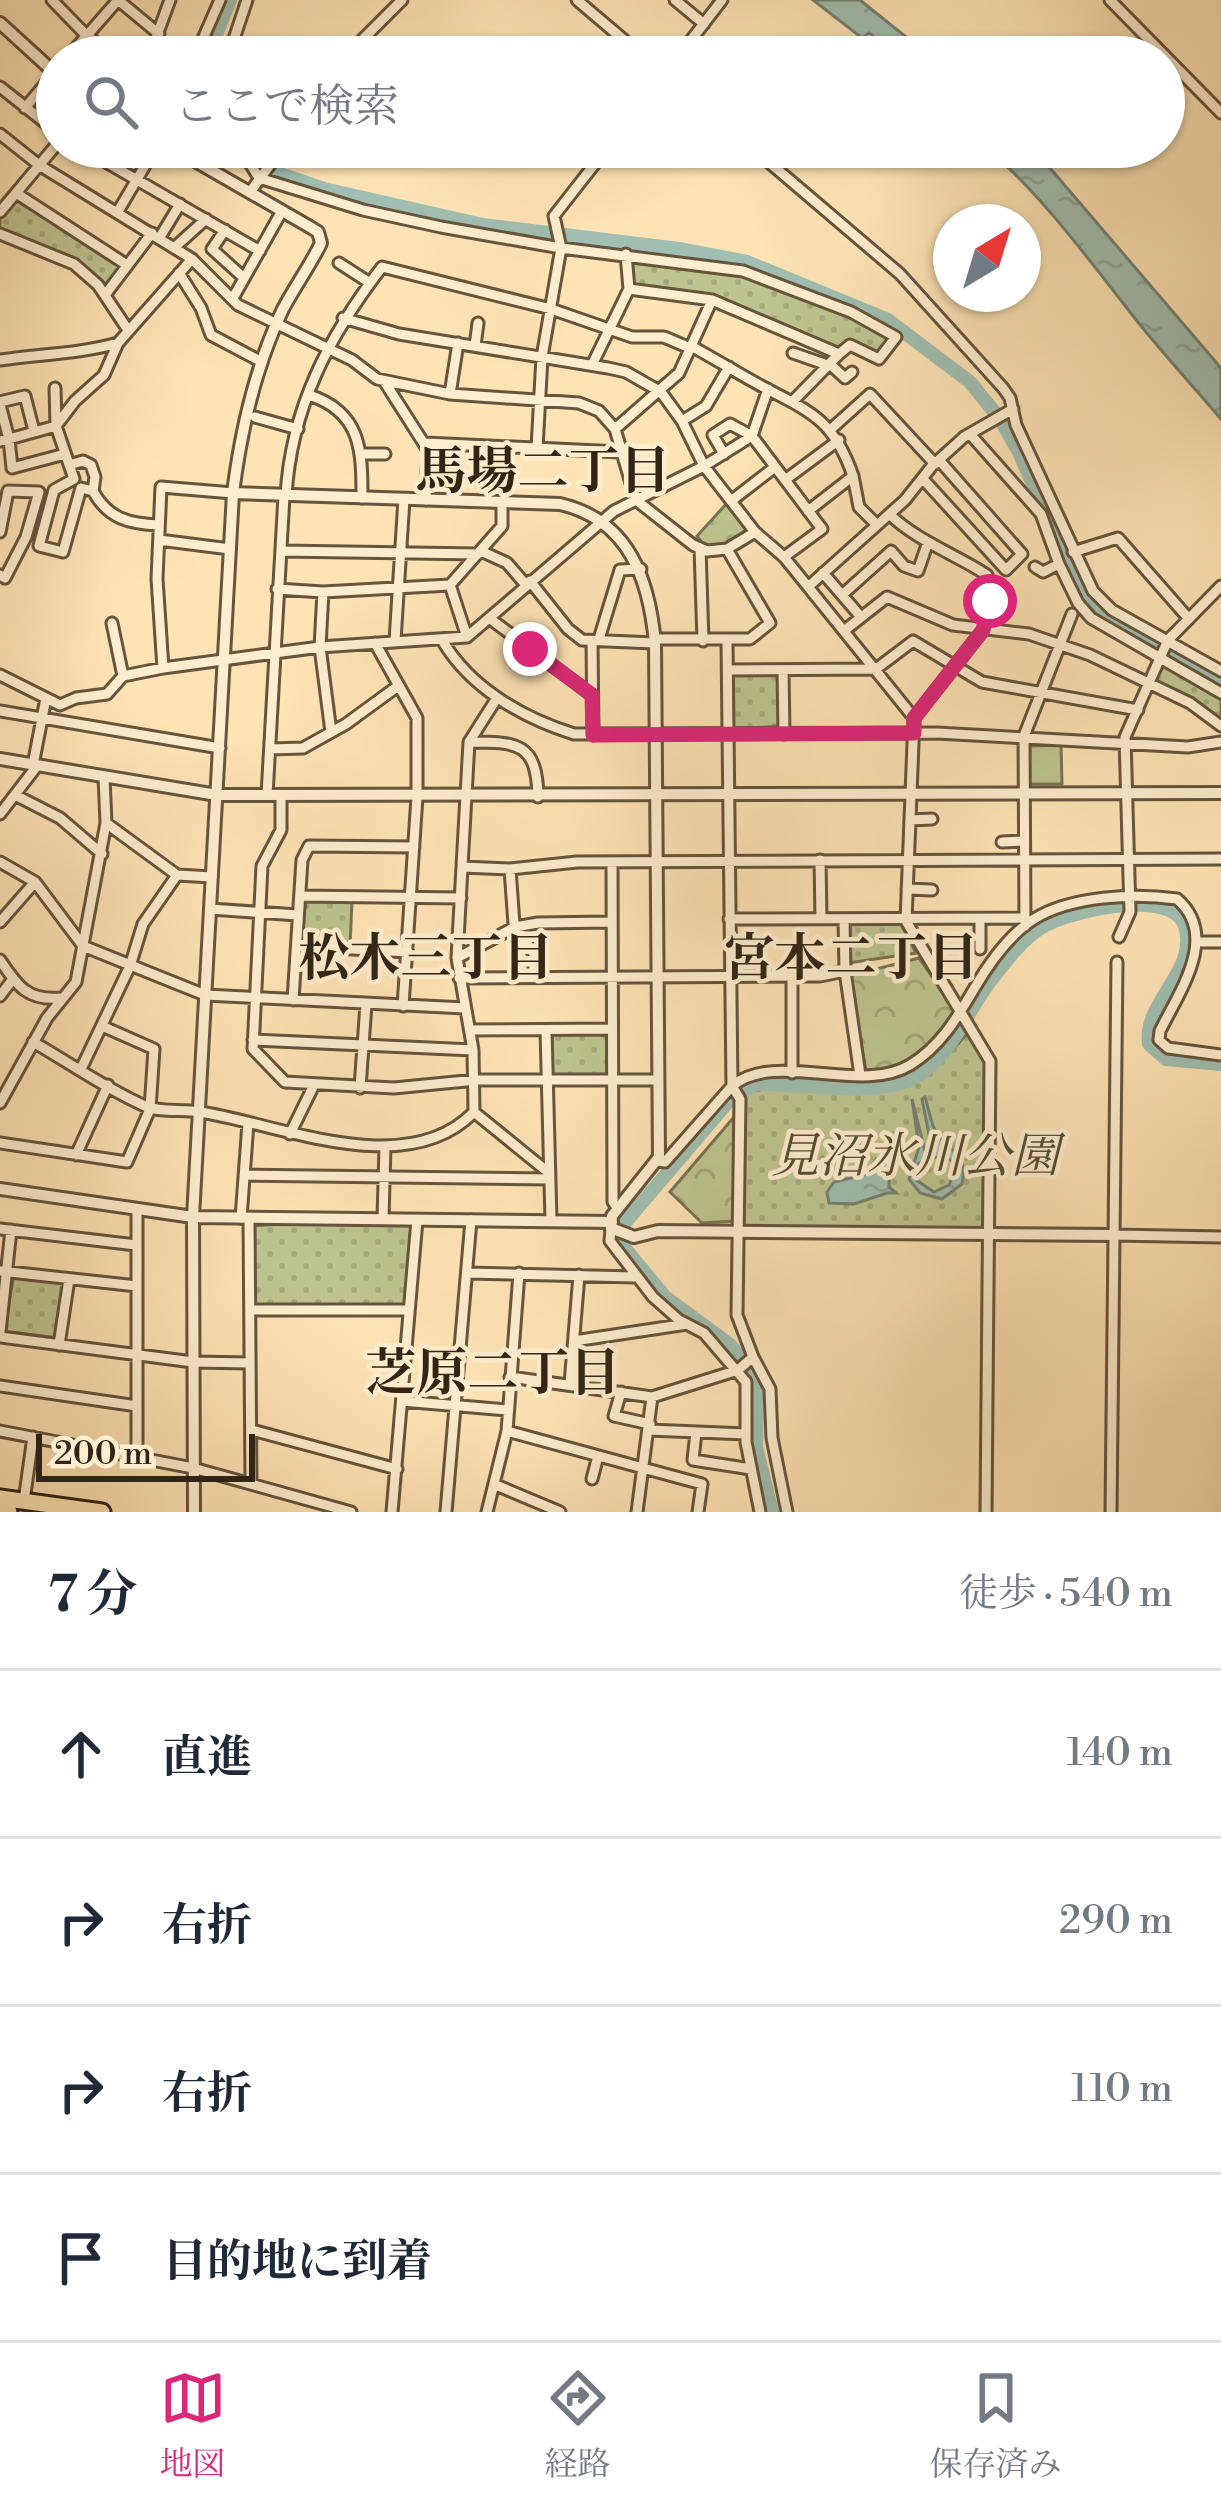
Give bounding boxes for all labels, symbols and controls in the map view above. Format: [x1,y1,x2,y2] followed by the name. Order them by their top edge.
[36,36,1185,168] search box
[78,69,144,135] icon: search
[174,79,399,136] text: ここで検索
[933,204,1041,312] north arrow
[415,441,671,505] district label: 馬場二丁目
[963,574,1017,628] route start
[503,622,557,676] route end
[298,928,554,992] district label: 松木三丁目
[723,928,979,992] district label: 宮本二丁目
[771,1128,1066,1188] park label: 見沼氷川公園
[365,1343,621,1407] district label: 芝原二丁目
[36,1428,255,1481] scale bar
[54,1434,152,1475] text: 200 m
[48,1564,137,1628] text: 7 分
[959,1570,1173,1619] text: 徒歩 · 540 m
[48,1721,114,1787] icon: ahead
[1066,1729,1173,1778] text: 140 m
[162,1730,252,1787] text: 直進
[48,1889,114,1955] icon: right
[1059,1897,1173,1946] text: 290 m
[162,1898,252,1955] text: 右折
[48,2057,114,2123] icon: right
[1071,2065,1173,2114] text: 110 m
[162,2066,252,2123] text: 右折
[48,2225,114,2291] icon: arrive
[162,2234,432,2291] text: 目的地に到着
[160,2365,226,2486] tab: 地図
[545,2365,611,2486] tab: 経路
[930,2365,1062,2486] tab: 保存済み

